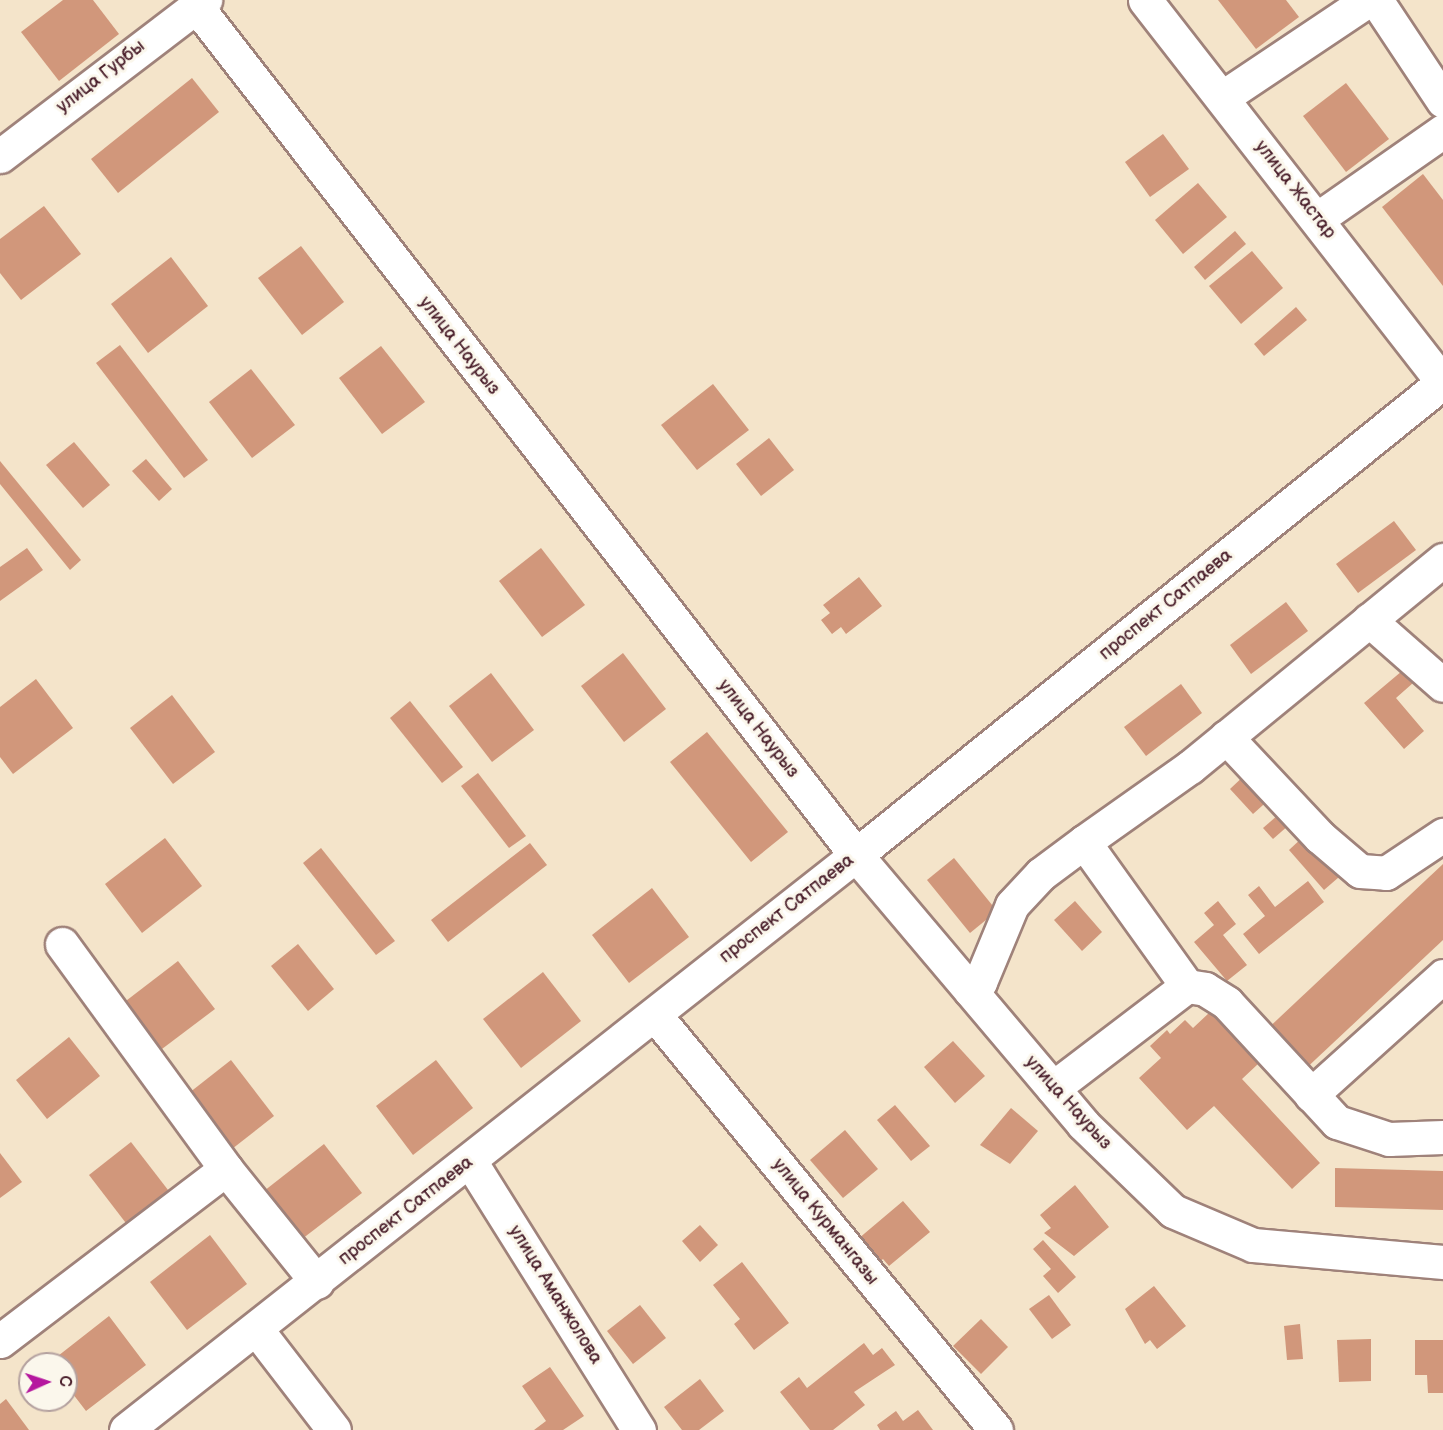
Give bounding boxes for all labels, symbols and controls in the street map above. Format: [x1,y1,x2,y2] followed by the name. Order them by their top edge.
[53,36,149,118] street label: улица Гурбы
[1250,137,1340,243] street label: улица Жастар
[414,293,504,399] street label: улица Наурыз
[1095,545,1237,665] street label: проспект Сатпаева
[713,676,803,782] street label: улица Наурыз
[716,850,858,968] street label: проспект Сатпаева
[1020,1052,1116,1154] street label: улица Наурыз
[335,1152,477,1270] street label: проспект Сатпаева
[767,1154,883,1290] street label: улица Курмангазы
[504,1222,606,1368] street label: улица Аманжолова
[18,1352,78,1412] north arrow
[55,1375,74,1387] text: С

